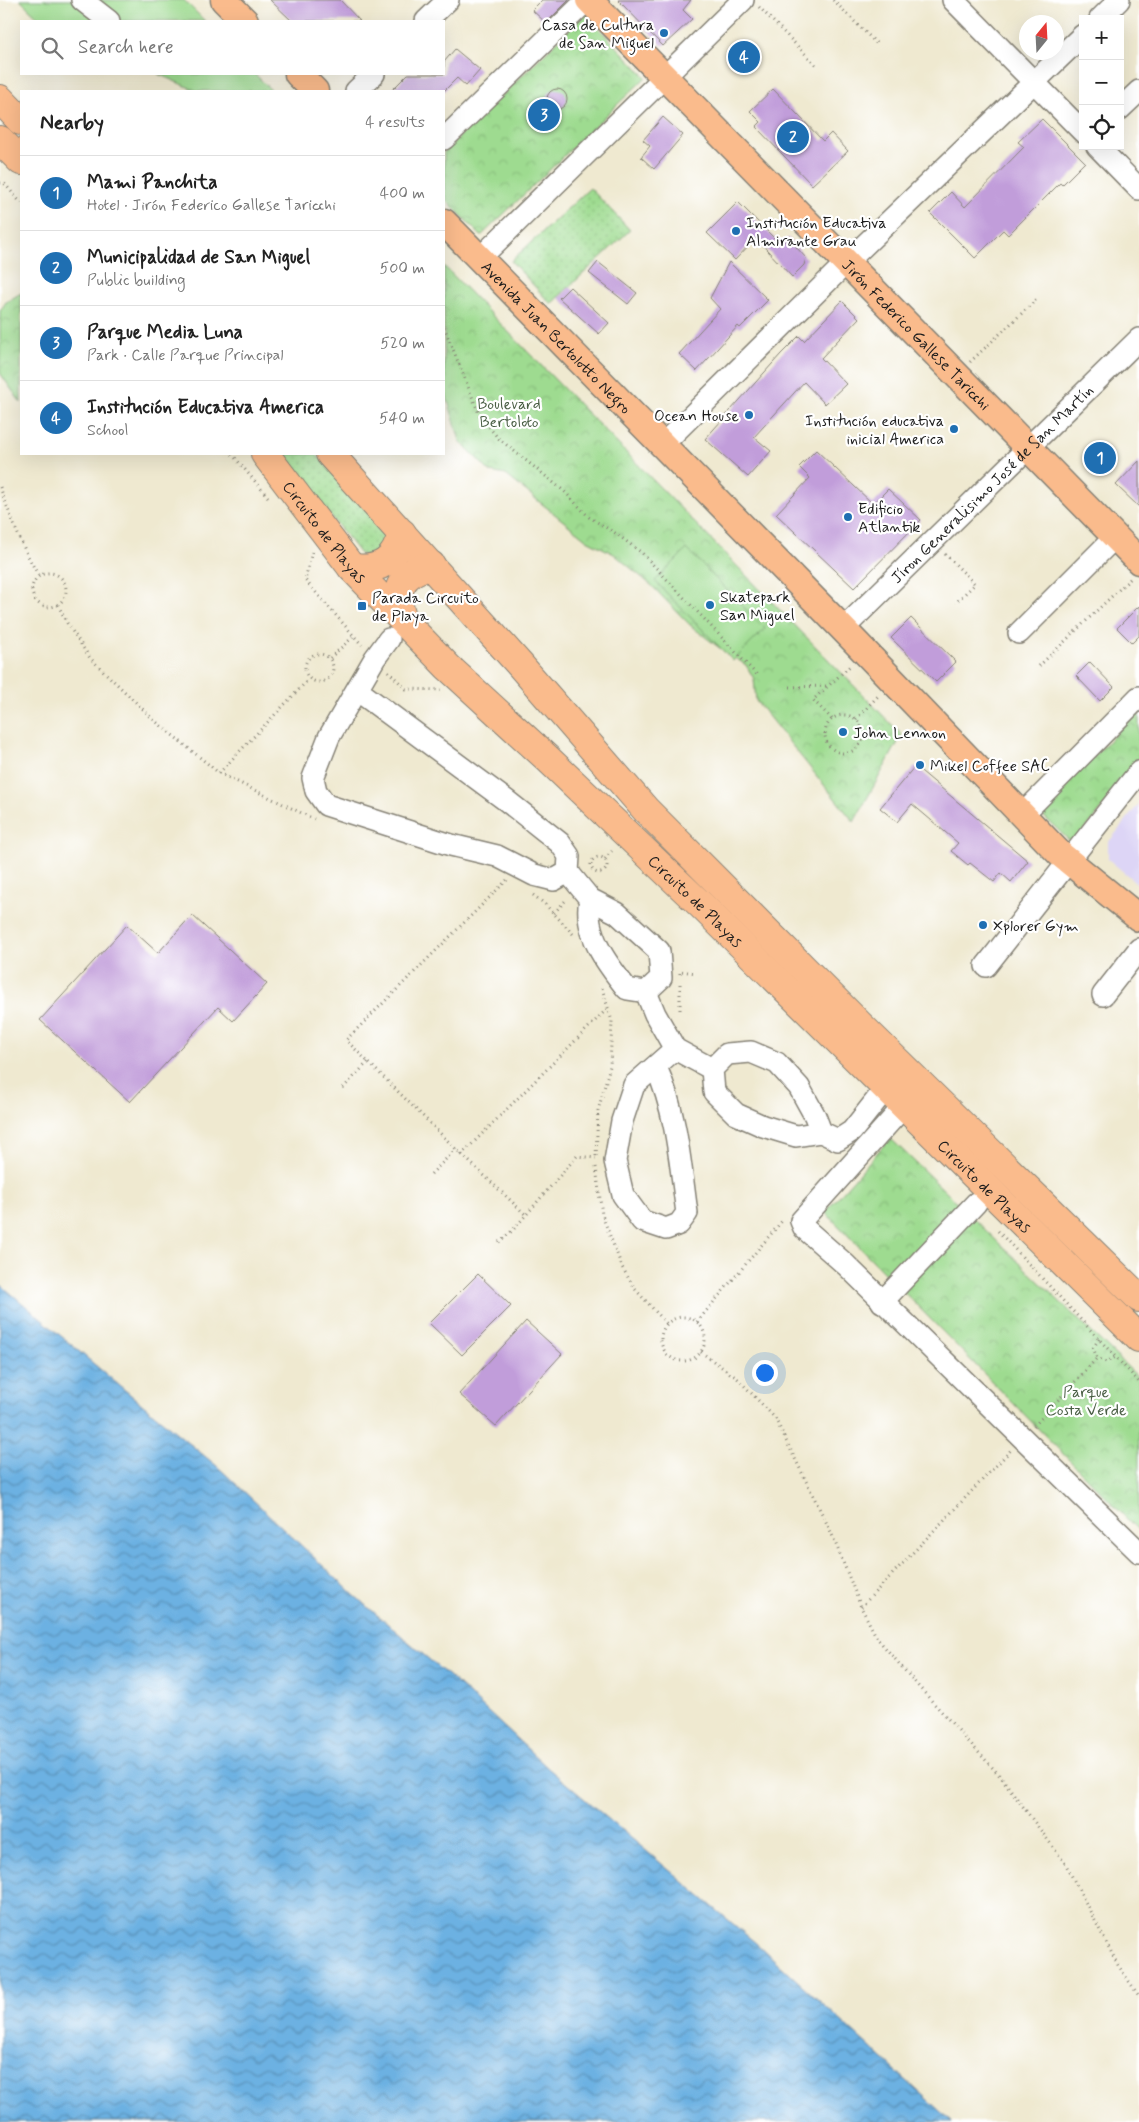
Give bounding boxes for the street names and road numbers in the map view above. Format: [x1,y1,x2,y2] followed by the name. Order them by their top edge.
[837,255,995,416] street label: Jirón Federico Gallese Taricchi
[476,257,635,419] street label: Avenida Juan Bertolotto Negro
[887,380,1099,589] street label: Jíron Generalisimo José de San Martín
[277,477,370,588] street label: Circuito de Playas
[643,851,747,953] street label: Circuito de Playas
[932,1136,1035,1238] street label: Circuito de Playas

